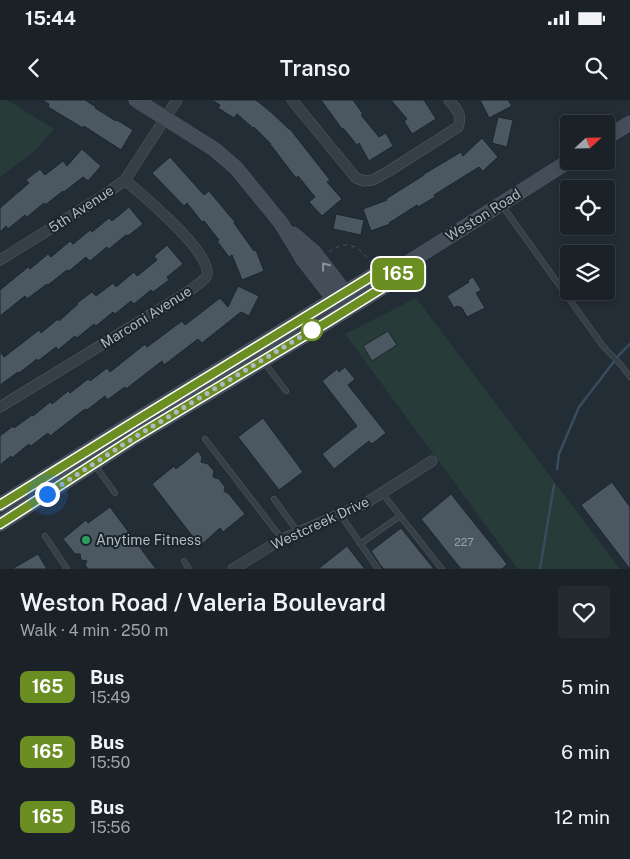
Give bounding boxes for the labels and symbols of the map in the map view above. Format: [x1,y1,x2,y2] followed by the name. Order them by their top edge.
[560,115,615,170] north arrow
[46,182,116,236] street label: 5th Avenue
[443,186,523,244] street label: Weston Road
[369,258,427,290] line badge: 165
[322,262,331,272] one-way arrow
[98,283,194,351] street label: Marconi Avenue
[301,319,323,341] unlabelled marker
[35,482,60,507] your location
[268,493,372,553] street label: Westcreek Drive
[96,532,201,548] place label: Anytime Fitness
[80,534,92,546] marker: Anytime Fitness
[454,536,474,548] house number: 227

